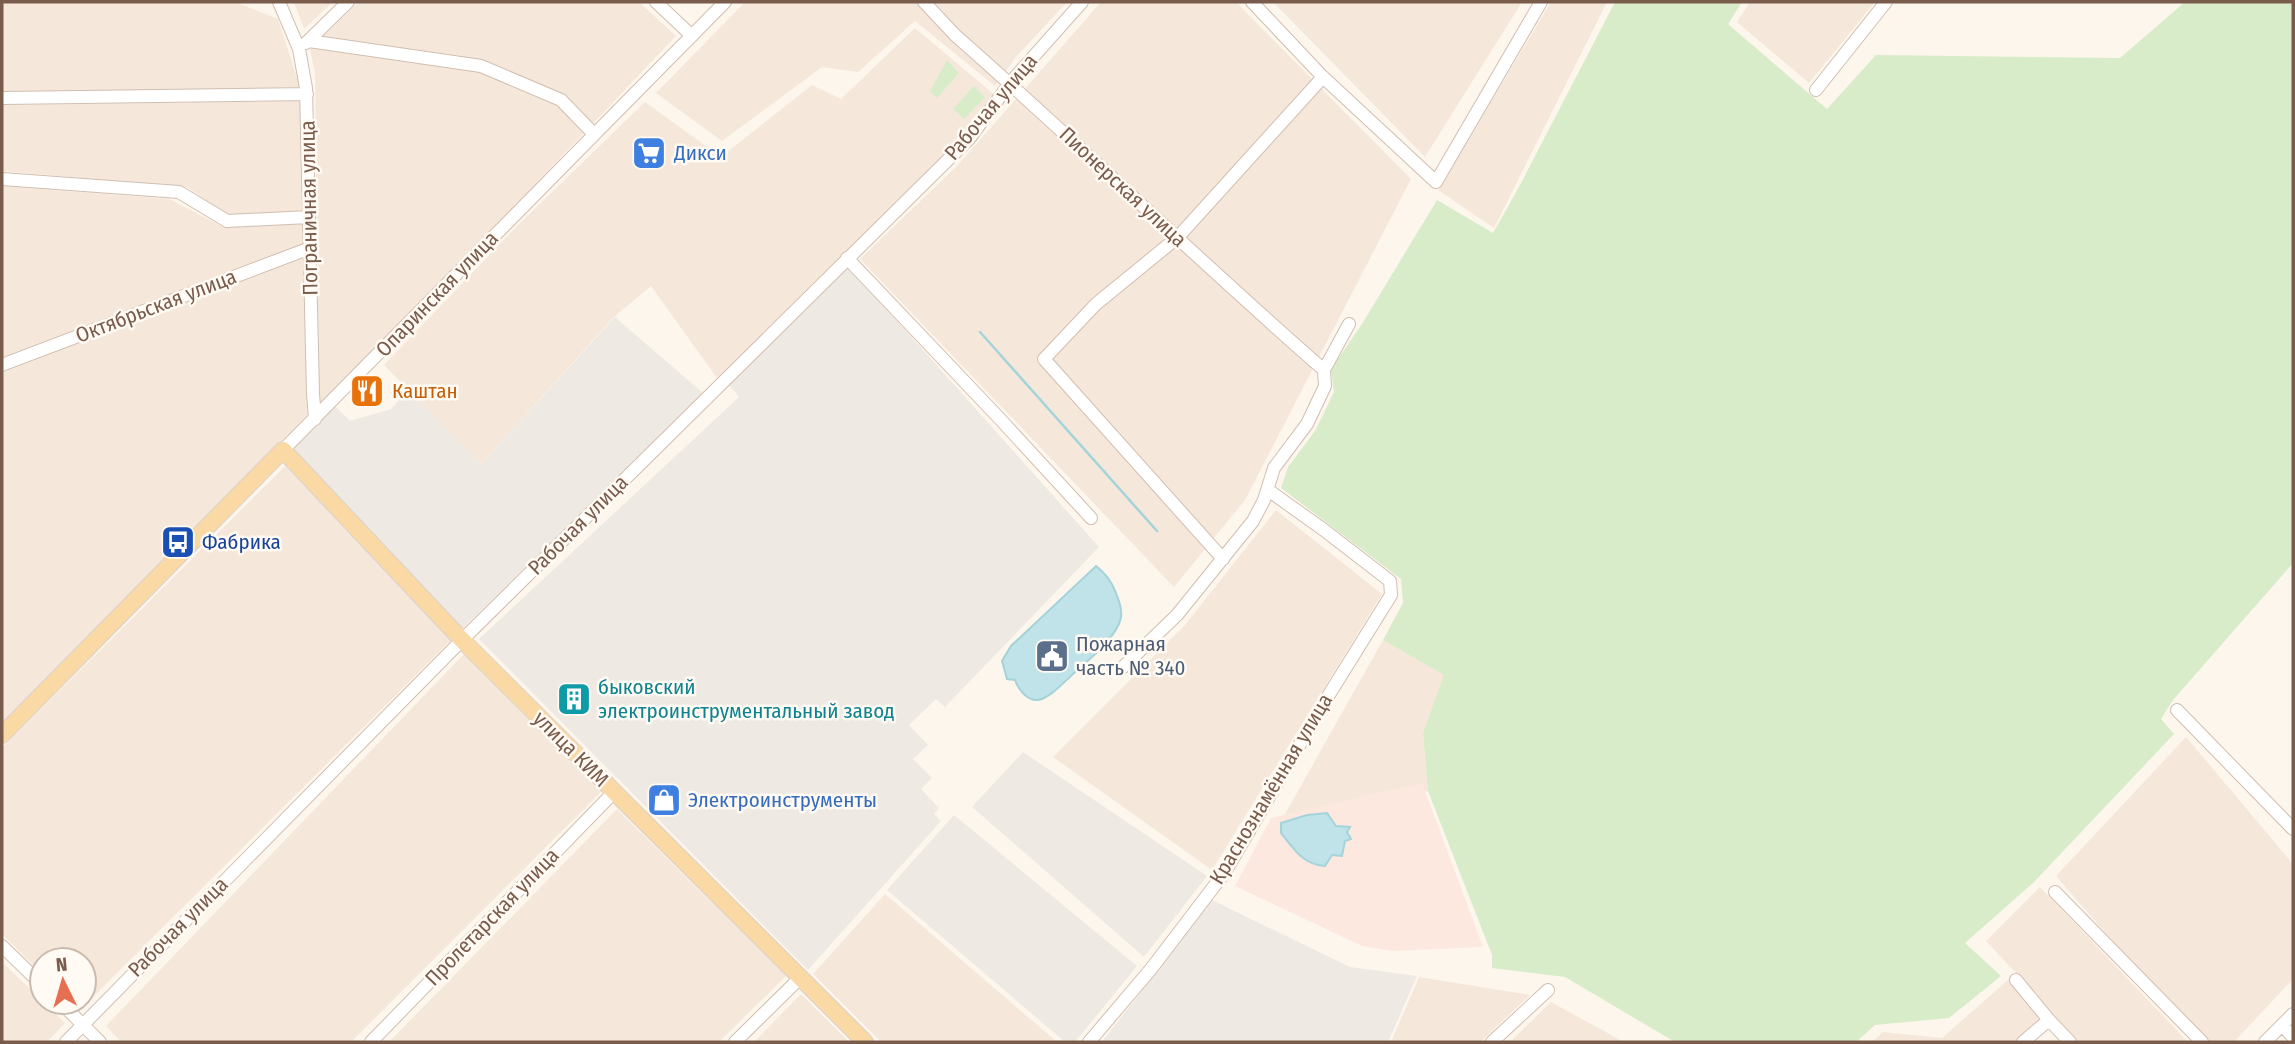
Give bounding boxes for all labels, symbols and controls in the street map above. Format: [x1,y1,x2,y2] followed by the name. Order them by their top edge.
[939,49,1043,165] street label: Рабочая улица
[294,120,324,296] street label: Пограничная улица
[1054,121,1192,253] street label: Пионерская улица
[630,134,668,172] supermarket icon: Дикси
[673,140,727,166] place label: Дикси
[370,226,504,362] street label: Опаринская улица
[72,263,240,349] street label: Октябрьская улица
[348,372,386,410] restaurant icon: Каштан
[392,378,458,404] place label: Каштан
[523,470,633,580] street label: Рабочая улица
[159,523,197,561] bus stop icon: Фабрика
[202,529,281,555] place label: Фабрика
[1076,631,1185,681] place label: Пожарная часть № 340
[1033,637,1071,675] public building icon: Пожарная часть № 340
[598,674,895,724] place label: быковский электроинструментальный завод
[555,680,593,718] building icon: быковский электроинструментальный завод
[1204,689,1338,889] street label: Краснознамённая улица
[528,706,614,792] street label: улица КИМ
[645,781,683,819] shop icon: Электроинструменты
[688,787,877,813] place label: Электроинструменты
[420,843,564,991] street label: Пролетарская улица
[123,872,233,982] street label: Рабочая улица
[28,946,98,1016] north arrow
[55,953,68,977] text: N

